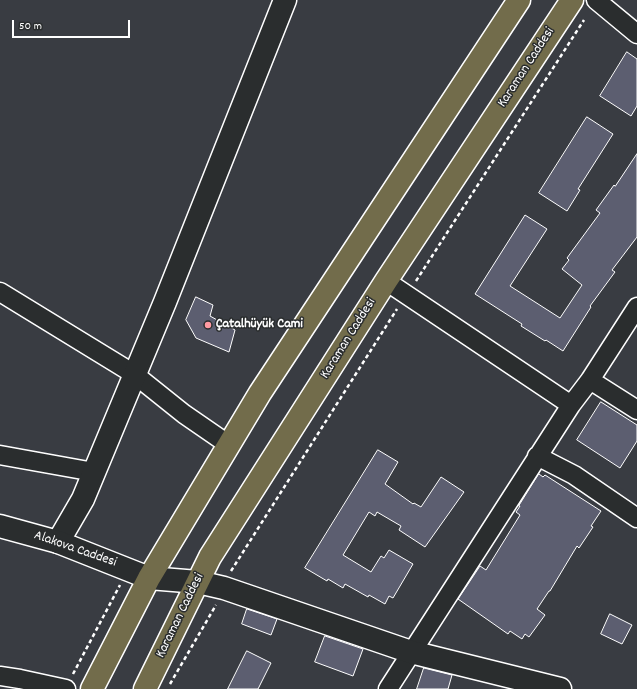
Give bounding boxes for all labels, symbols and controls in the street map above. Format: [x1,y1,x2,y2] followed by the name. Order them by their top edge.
[14,12,132,38] scale bar
[19,18,42,35] text: 50 m
[495,25,559,111] street label: Karaman Caddesi
[318,296,380,382] street label: Karaman Caddesi
[216,317,303,333] place label: Çatalhüyük Cami
[203,320,213,330] marker: Çatalhüyük Cami
[31,528,119,572] street label: Alakova Caddesi
[153,571,209,661] street label: Karaman Caddesi

